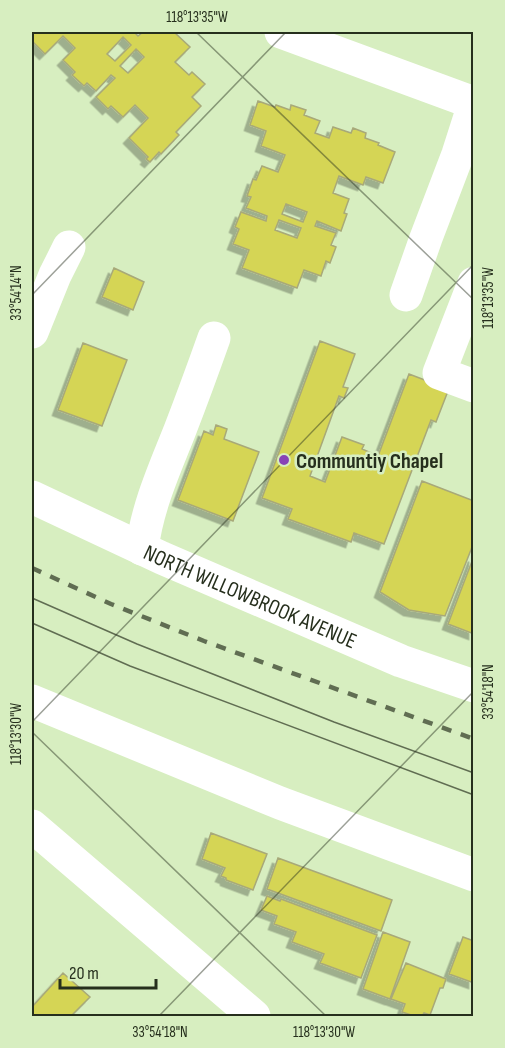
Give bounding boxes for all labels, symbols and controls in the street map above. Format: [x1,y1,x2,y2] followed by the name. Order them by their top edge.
[166,8,228,27] text: 118°13'35"W
[7,265,26,321] text: 33°54'14"N
[479,267,498,329] text: 118°13'35"W
[296,448,443,475] place label: Communtiy Chapel
[277,453,291,467] marker: Communtiy Chapel
[139,539,361,655] street label: NORTH WILLOWBROOK AVENUE
[479,664,498,720] text: 33°54'18"N
[7,703,26,765] text: 118°13'30"W
[60,952,156,990] scale bar
[69,963,99,984] text: 20 m
[132,1023,188,1042] text: 33°54'18"N
[293,1023,355,1042] text: 118°13'30"W

